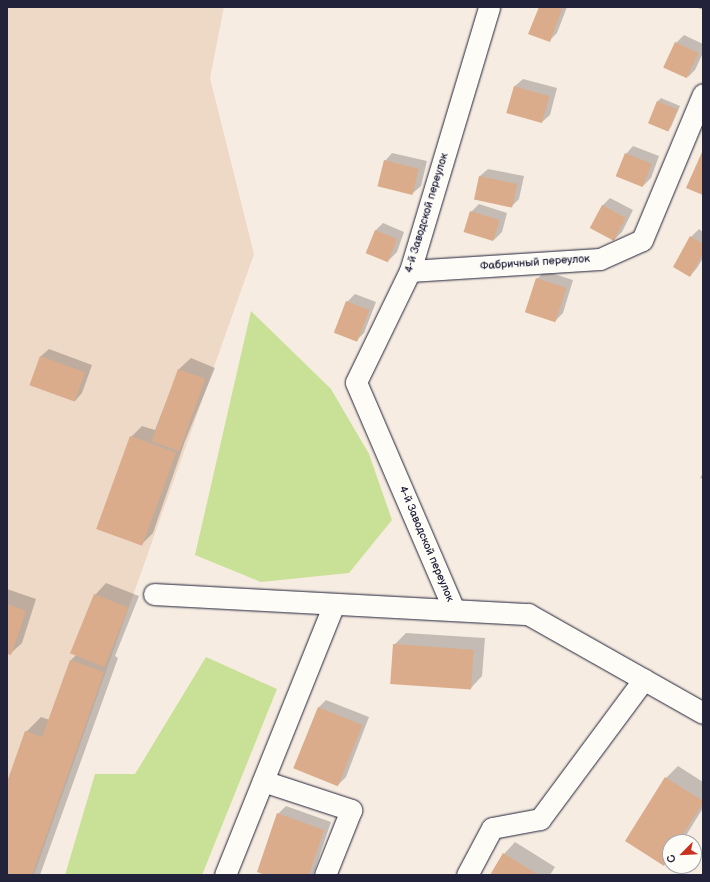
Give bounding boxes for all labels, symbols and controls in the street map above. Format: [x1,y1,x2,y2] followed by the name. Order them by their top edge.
[402,151,452,275] street label: 4-й Заводской переулок
[480,253,590,273] street label: Фабричный переулок
[396,484,456,604] street label: 4-й Заводской переулок
[662,834,702,874] north arrow
[664,853,679,865] text: С

